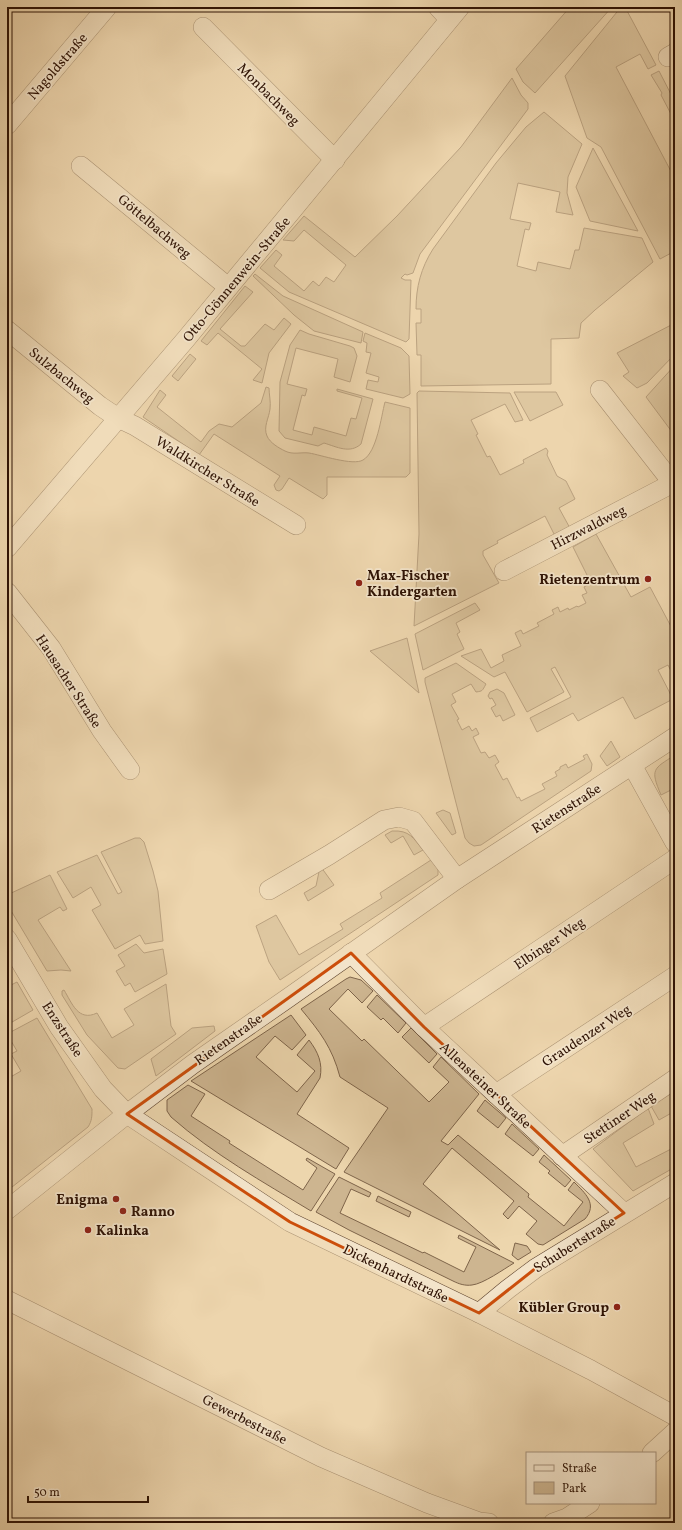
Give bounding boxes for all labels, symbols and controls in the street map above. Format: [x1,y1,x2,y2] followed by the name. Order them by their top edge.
[24,29,93,104] street label: Nagoldstraße
[232,60,303,131] street label: Monbachweg
[113,191,195,264] street label: Göttelbachweg
[179,213,296,347] street label: Otto-Gönnenwein-Straße
[24,344,98,409] street label: Sulzbachweg
[151,432,263,512] street label: Waldkircher Straße
[548,501,630,555] street label: Hirzwaldweg
[367,567,457,602] place label: Max-Fischer Kindergarten
[539,571,640,590] place label: Rietenzentrum
[643,574,653,584] marker: Rietenzentrum
[354,578,364,588] marker: Max-Fischer Kindergarten
[30,631,105,733] street label: Hausacher Straße
[529,780,605,839] street label: Rietenstraße
[511,914,589,975] street label: Elbinger Weg
[37,998,87,1062] street label: Enzstraße
[539,1000,635,1072] street label: Graudenzer Weg
[191,1010,267,1071] street label: Rietenstraße
[435,1039,535,1134] street label: Allensteiner Straße
[580,1087,660,1149] street label: Stettiner Weg
[56,1191,108,1210] place label: Enigma
[111,1194,121,1204] marker: Enigma
[131,1203,175,1222] place label: Ranno
[118,1206,128,1216] marker: Ranno
[530,1212,620,1278] street label: Schubertstraße
[96,1222,149,1241] place label: Kalinka
[83,1225,93,1235] marker: Kalinka
[339,1240,452,1308] street label: Dickenhardtstraße
[519,1299,609,1318] place label: Kübler Group
[612,1302,622,1312] marker: Kübler Group
[199,1391,290,1450] street label: Gewerbestraße
[526,1452,656,1504] legend
[562,1461,597,1477] text: Straße
[28,1478,148,1504] scale bar
[562,1481,587,1497] text: Park
[34,1485,60,1501] text: 50 m

